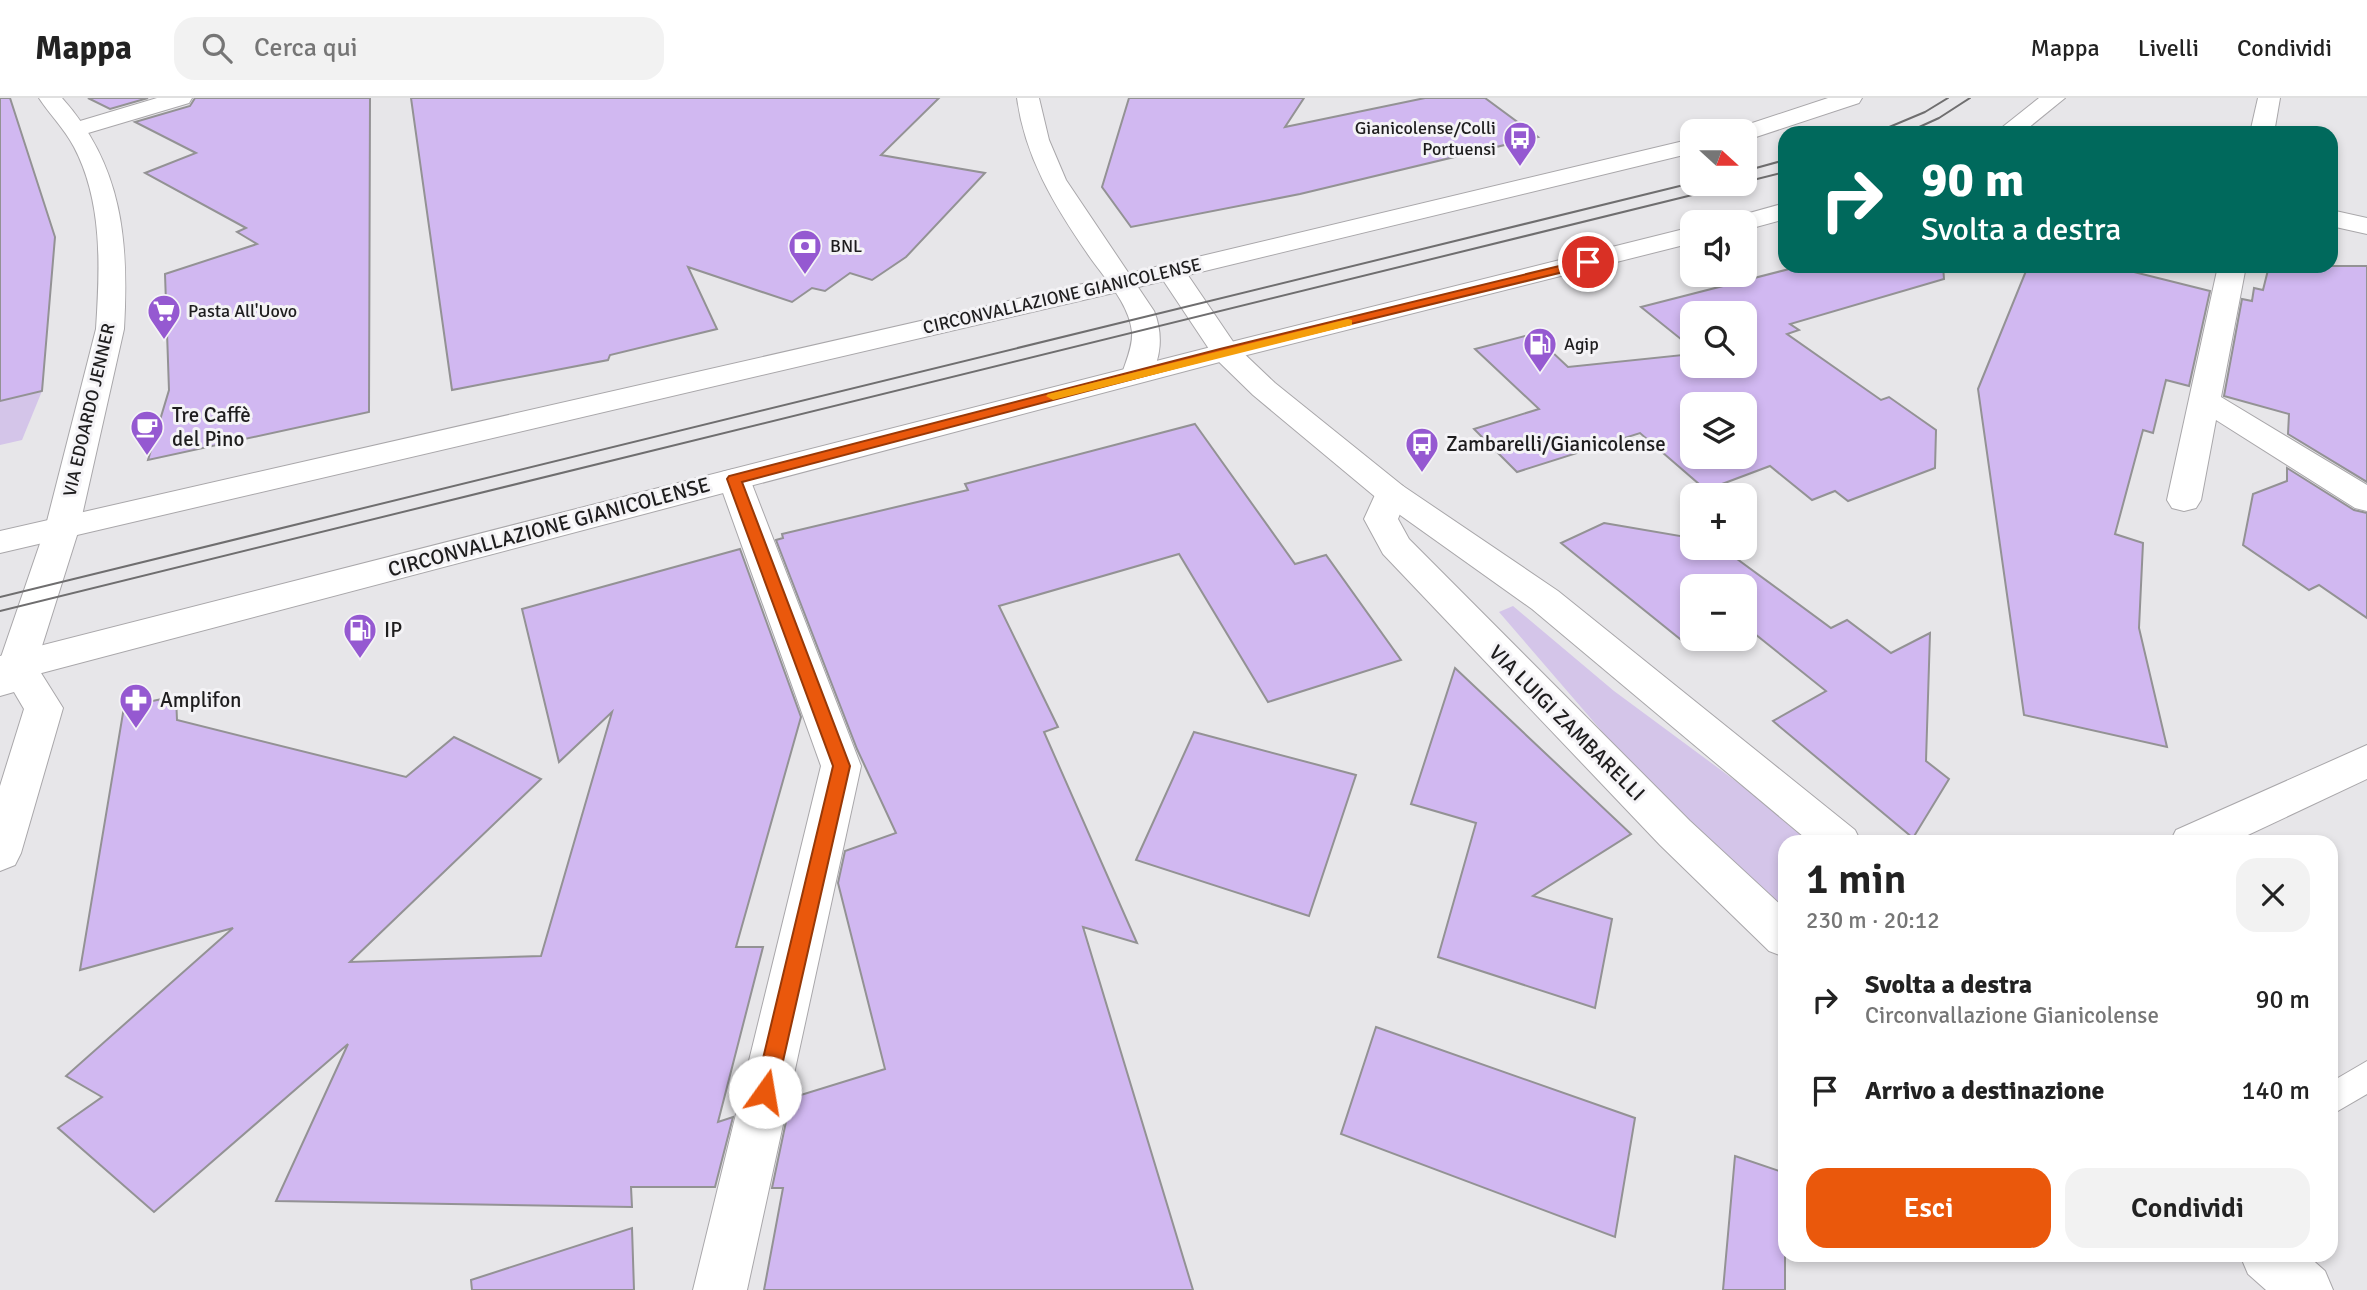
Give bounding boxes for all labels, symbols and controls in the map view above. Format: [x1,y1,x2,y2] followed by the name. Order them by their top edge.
[174,17,664,80] search box
[35,28,132,69] text: Mappa
[198,29,236,67] icon: search
[254,32,358,64] text: Cerca qui
[2031,33,2100,63] text: Mappa
[2138,33,2199,63] text: Livelli
[2237,33,2332,63] text: Condividi
[1355,117,1496,160] place label: Gianicolense/Colli Portuensi
[1501,119,1539,168] bus stop icon: Gianicolense/Colli Portuensi
[1680,119,1757,196] north arrow
[1680,119,1757,651] map controls
[1921,150,2024,210] text: 90 m
[1806,154,1897,245] icon: right
[1680,210,1757,287] button: sound
[1921,210,2121,249] text: Svolta a destra
[786,227,824,276] bank icon: BNL
[1558,232,1618,292] pin
[830,235,862,257] place label: BNL
[1569,243,1607,281] icon: arrive
[921,253,1203,339] street label: CIRCONVALLAZIONE GIANICOLENSE
[145,292,183,341] supermarket icon: Pasta All'Uovo
[188,300,297,322] place label: Pasta All'Uovo
[1680,301,1757,378] button: search
[58,321,120,499] street label: VIA EDOARDO JENNER
[1521,325,1559,374] fuel station icon: Agip
[1564,333,1599,355] place label: Agip
[1680,392,1757,469] button: layers
[172,402,251,452] place label: Tre Caffè del Pino
[128,408,166,457] cafe icon: Tre Caffè del Pino
[1403,425,1441,474] bus stop icon: Zambarelli/Gianicolense
[1446,431,1666,457] place label: Zambarelli/Gianicolense
[385,471,713,583] street label: CIRCONVALLAZIONE GIANICOLENSE
[1680,483,1757,560] button: +
[1680,574,1757,651] button: −
[341,611,379,660] fuel station icon: IP
[384,617,402,643] place label: IP
[1484,640,1650,806] street label: VIA LUIGI ZAMBARELLI
[117,681,155,730] pharmacy icon: Amplifon
[160,687,242,713] place label: Amplifon
[1806,854,1907,905] text: 1 min
[2236,858,2310,932] button: close
[1806,906,1940,935] text: 230 m · 20:12
[1865,969,2032,1001] text: Svolta a destra
[1806,981,1844,1019] icon: right
[2255,984,2310,1016] text: 90 m
[1865,1001,2159,1030] text: Circonvallazione Gianicolense
[728,1055,802,1129] position arrow
[1806,1072,1844,1110] icon: arrive
[1865,1075,2105,1107] text: Arrivo a destinazione
[2241,1075,2310,1107] text: 140 m
[1806,1168,2051,1248] button: Esci
[2065,1168,2310,1248] button: Condividi

